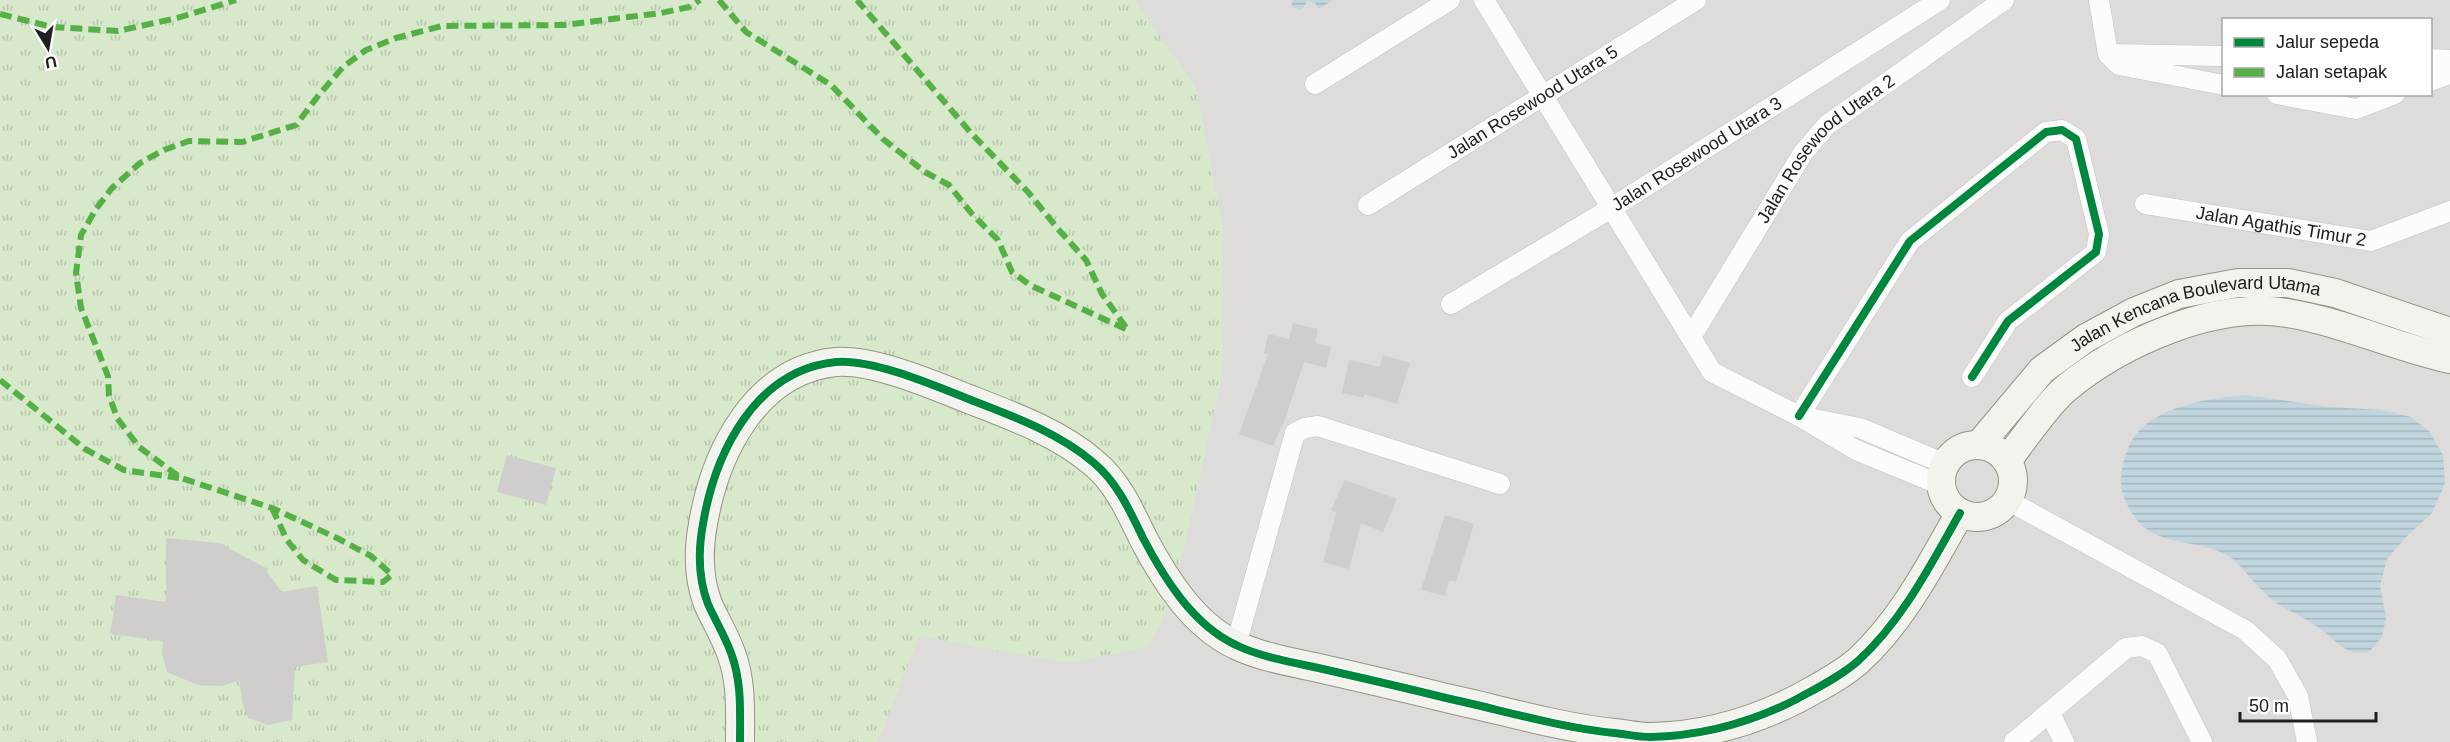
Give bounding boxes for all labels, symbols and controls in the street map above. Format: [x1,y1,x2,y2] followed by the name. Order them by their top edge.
[18,18,78,78] north arrow
[2222,18,2432,96] legend
[2276,32,2380,52] text: Jalur sepeda
[1444,41,1621,163] street label: Jalan Rosewood Utara 5
[43,53,58,72] text: U
[2276,62,2388,82] text: Jalan setapak
[1753,70,1898,227] street label: Jalan Rosewood Utara 2
[1608,93,1785,215] street label: Jalan Rosewood Utara 3
[2195,203,2368,250] street label: Jalan Agathis Timur 2
[2066,273,2324,356] street label: Jalan Kencana Boulevard Utama
[2240,685,2376,723] scale bar
[2249,696,2289,716] text: 50 m

